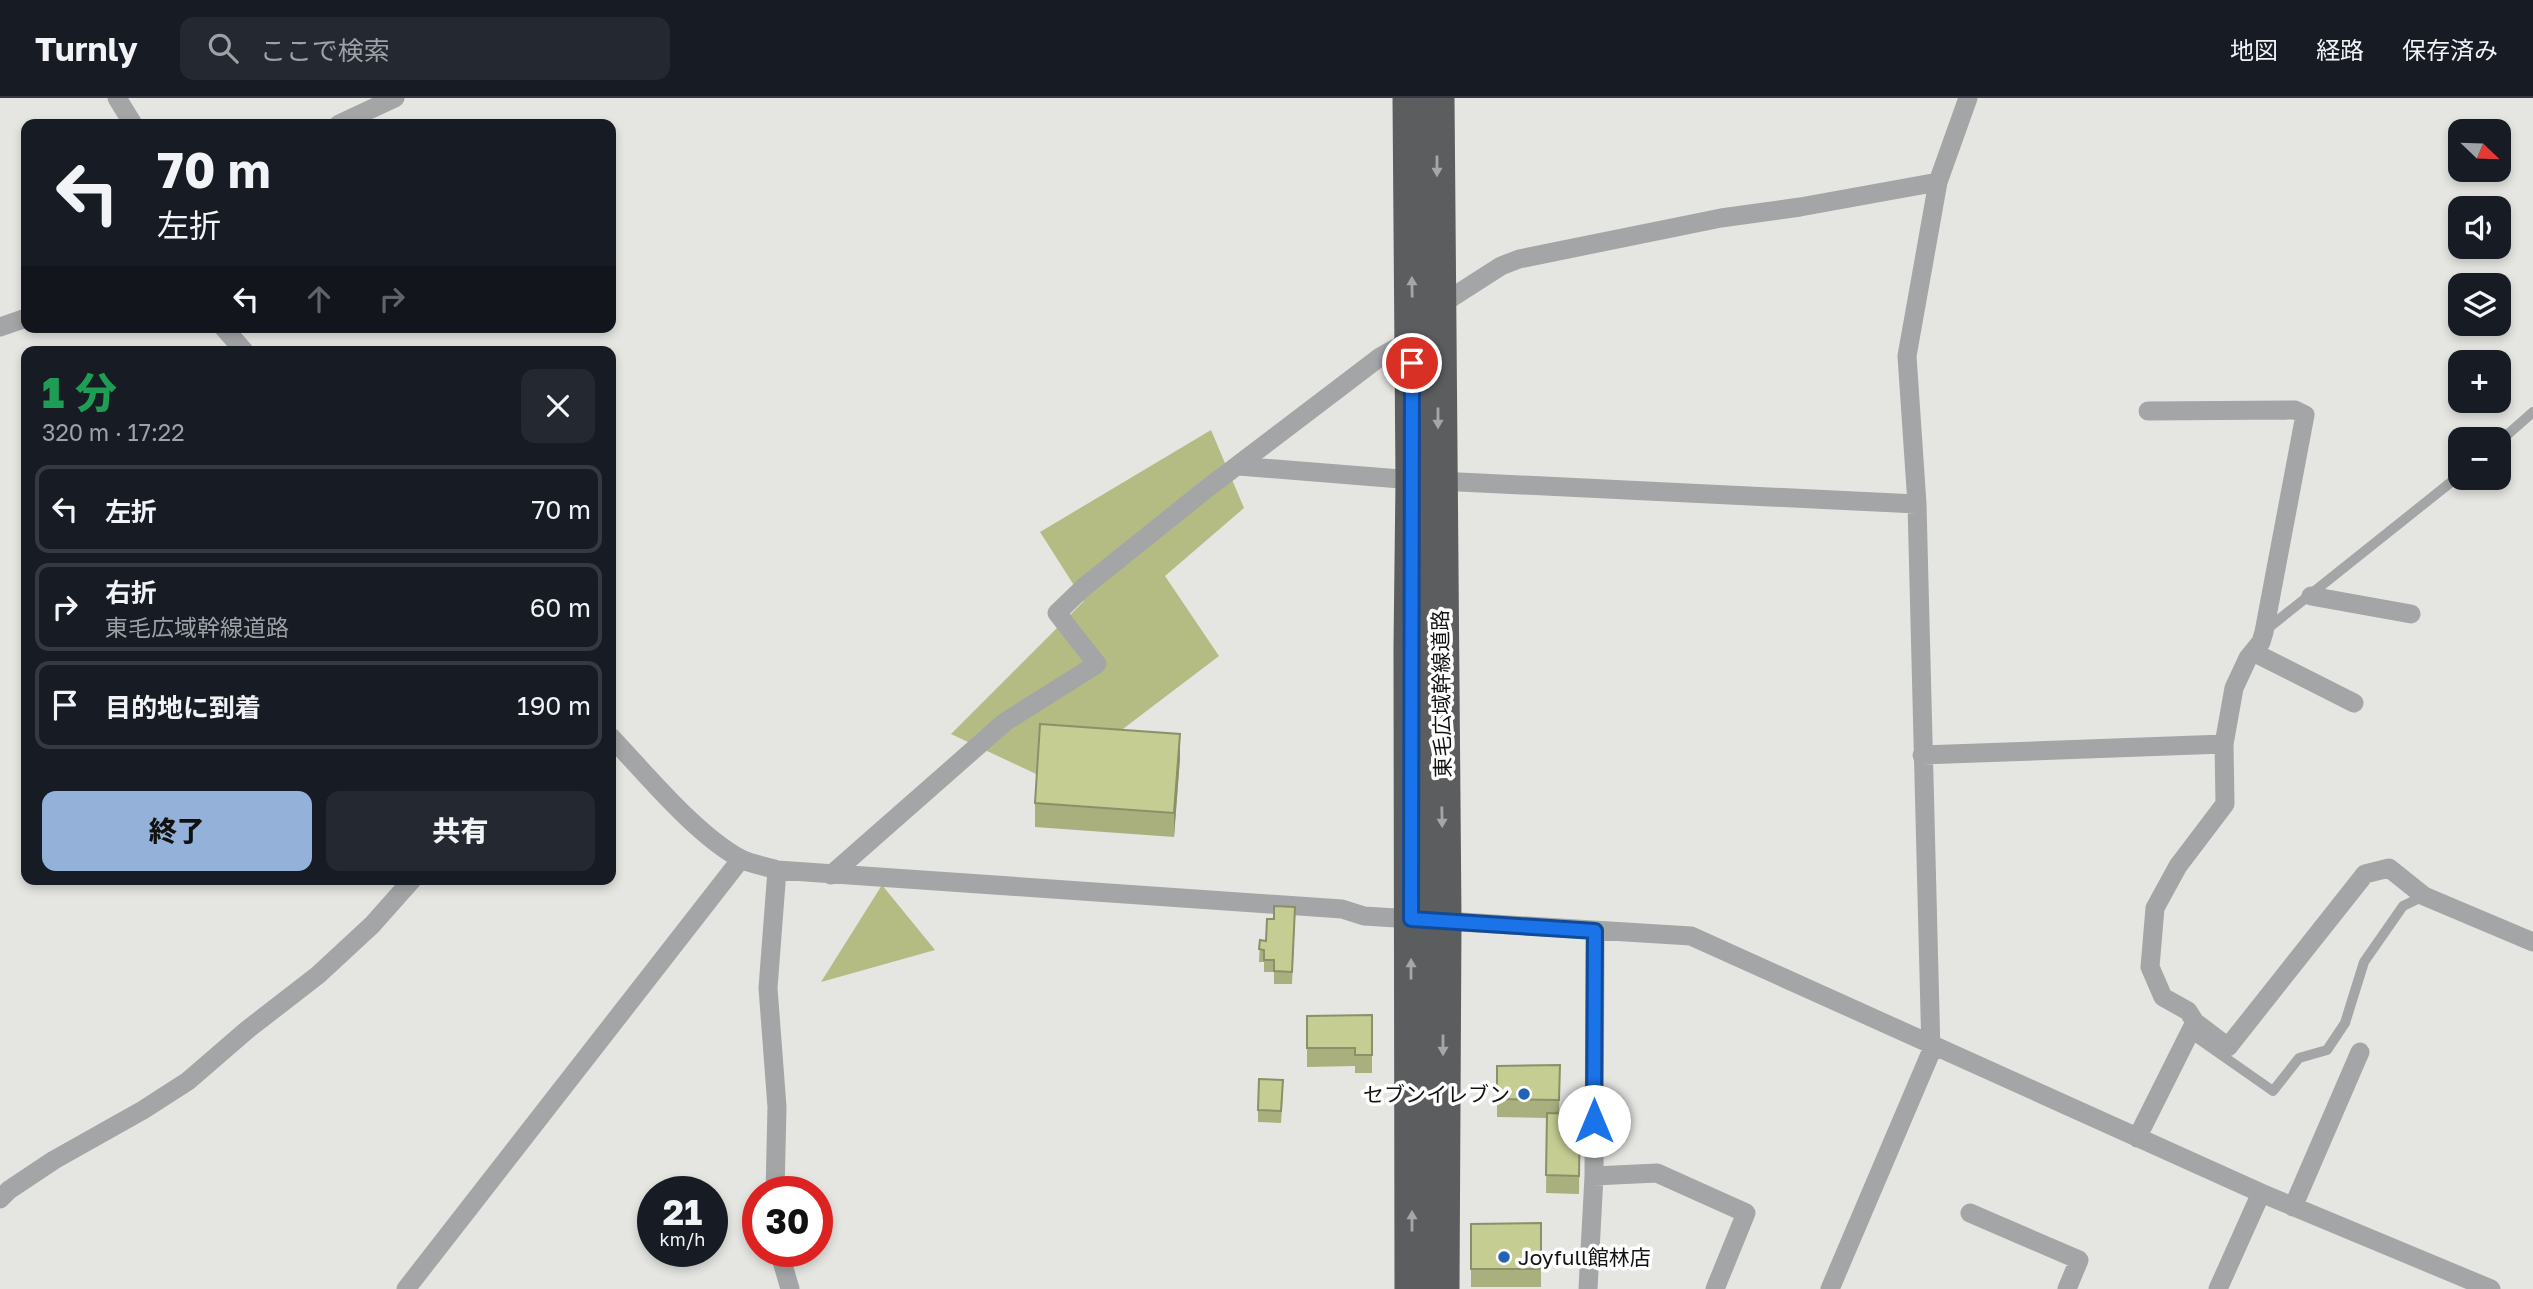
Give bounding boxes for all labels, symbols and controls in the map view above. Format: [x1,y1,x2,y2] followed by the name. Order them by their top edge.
[180,17,670,80] search box
[35,29,138,68] text: Turnly
[204,29,242,67] icon: search
[260,35,390,66] text: ここで検索
[2230,35,2278,64] text: 地図
[2316,35,2364,64] text: 経路
[2402,35,2498,64] text: 保存済み
[2448,119,2511,182] north arrow
[2448,119,2511,490] map controls
[157,140,271,199] text: 70 m
[42,147,133,238] icon: left
[1431,155,1443,177] one-way arrow
[2448,196,2511,259] button: sound
[157,206,221,244] text: 左折
[2448,273,2511,336] button: layers
[1406,276,1418,298] one-way arrow
[227,280,265,318] icon: left
[300,280,338,318] icon: ahead
[373,280,411,318] icon: right
[1382,333,1442,393] pin
[1393,344,1431,382] icon: arrive
[2448,350,2511,413] button: +
[42,367,117,417] text: 1 分
[521,369,595,443] button: close
[1432,407,1444,429] one-way arrow
[42,418,185,446] text: 320 m · 17:22
[2448,427,2511,490] button: −
[46,490,84,528] icon: left
[532,494,591,525] text: 70 m
[105,496,157,527] text: 左折
[105,577,157,608] text: 右折
[46,588,84,626] icon: right
[530,592,591,623] text: 60 m
[1427,610,1455,778] street label: 東毛広域幹線道路
[105,613,289,641] text: 東毛広域幹線道路
[46,686,84,724] icon: arrive
[517,690,591,721] text: 190 m
[105,692,261,723] text: 目的地に到着
[42,791,312,871] button: 終了
[326,791,595,871] button: 共有
[1437,806,1448,828] one-way arrow
[1405,958,1417,980] one-way arrow
[1437,1034,1449,1056] one-way arrow
[1363,1081,1510,1107] place label: セブンイレブン
[1557,1084,1631,1158] position arrow
[1516,1086,1532,1102] marker: セブンイレブン
[742,1176,833,1267] speed limit sign: 30
[663,1191,702,1233] text: 21
[1406,1210,1418,1232] one-way arrow
[660,1228,705,1250] text: km/h
[1518,1244,1651,1270] place label: Joyfull館林店
[1496,1249,1512,1265] marker: Joyfull館林店

